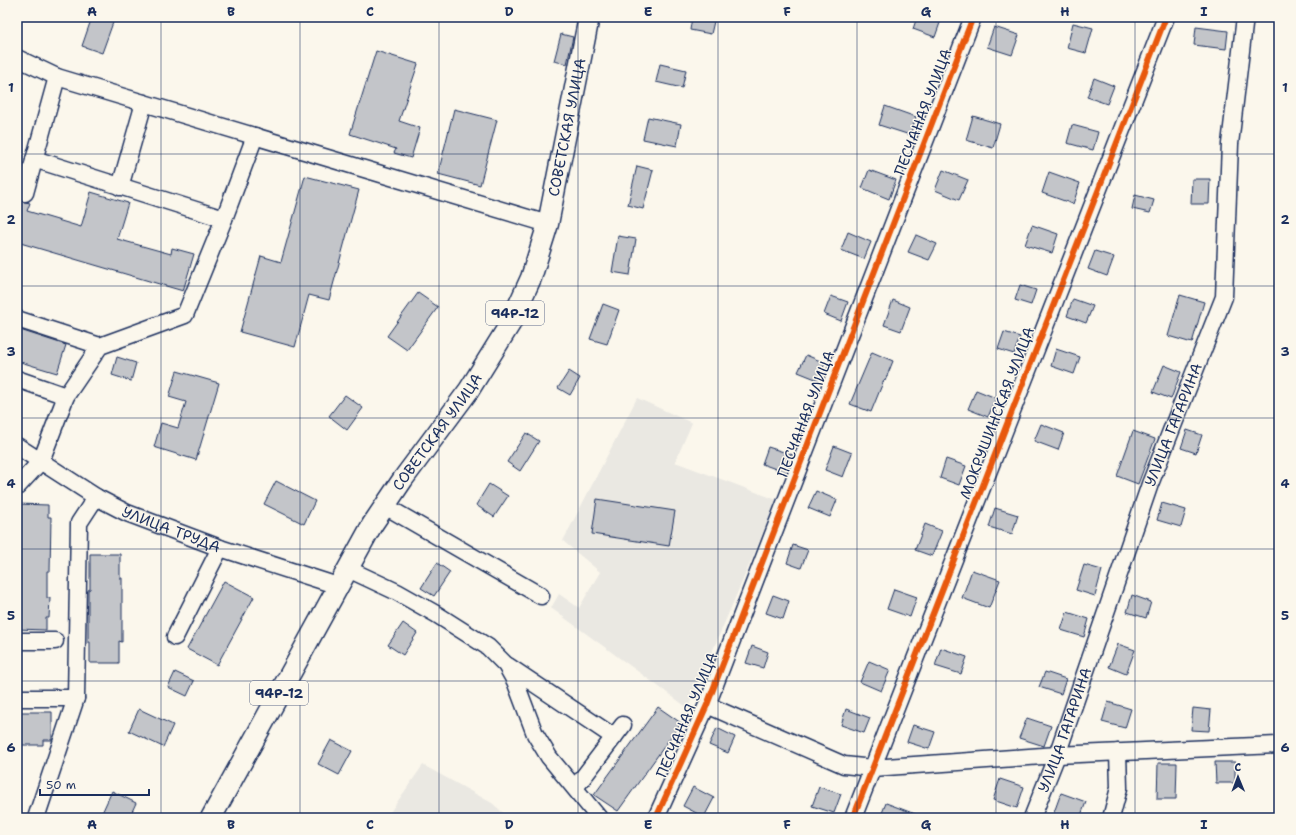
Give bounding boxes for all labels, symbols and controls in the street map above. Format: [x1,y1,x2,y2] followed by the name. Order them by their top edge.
[87,3,97,20] text: A
[227,3,235,20] text: B
[366,3,374,20] text: C
[504,3,514,20] text: D
[644,3,653,20] text: E
[783,3,791,20] text: F
[921,3,932,20] text: G
[1060,3,1070,20] text: H
[1200,3,1208,20] text: I
[890,46,956,178] street label: ПЕСЧАНАЯ УЛИЦА
[544,56,591,198] street label: СОВЕТСКАЯ УЛИЦА
[8,79,14,96] text: 1
[1282,79,1288,96] text: 1
[6,211,16,228] text: 2
[1280,211,1290,228] text: 2
[486,301,544,325] road number: 94Р-12
[955,324,1039,502] street label: МОКРУШИНСКАЯ УЛИЦА
[6,343,16,360] text: 3
[1280,343,1290,360] text: 3
[773,348,839,480] street label: ПЕСЧАНАЯ УЛИЦА
[1140,360,1207,489] street label: УЛИЦА ГАГАРИНА
[388,370,487,495] street label: СОВЕТСКАЯ УЛИЦА
[6,475,16,492] text: 4
[1280,475,1290,492] text: 4
[118,502,223,557] street label: УЛИЦА ТРУДА
[7,607,15,624] text: 5
[1281,607,1289,624] text: 5
[652,649,723,781] street label: ПЕСЧАНАЯ УЛИЦА
[1033,665,1096,795] street label: УЛИЦА ГАГАРИНА
[250,681,308,705] road number: 94Р-12
[6,739,16,756] text: 6
[1280,739,1290,756] text: 6
[1218,757,1258,797] north arrow
[1234,760,1242,775] text: С
[40,771,149,797] scale bar
[46,777,76,793] text: 50 m
[87,816,97,833] text: A
[227,816,235,833] text: B
[366,816,374,833] text: C
[504,816,514,833] text: D
[644,816,653,833] text: E
[783,816,791,833] text: F
[921,816,932,833] text: G
[1060,816,1070,833] text: H
[1200,816,1208,833] text: I

